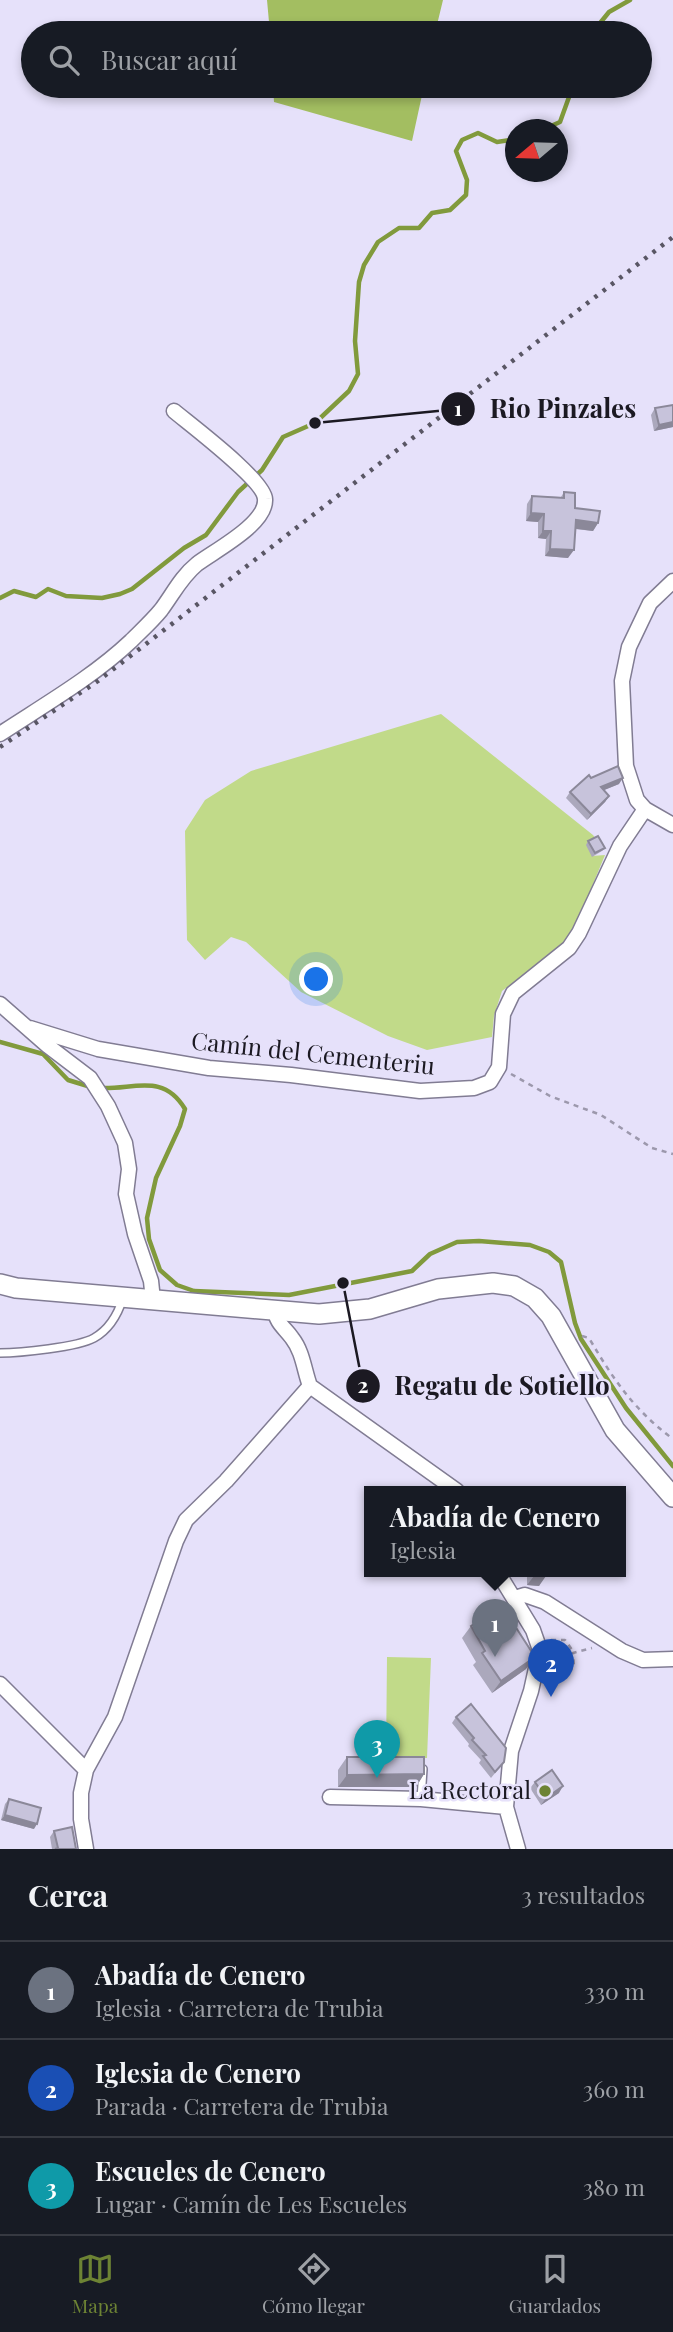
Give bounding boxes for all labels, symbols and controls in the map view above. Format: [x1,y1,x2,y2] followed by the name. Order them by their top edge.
[21,21,652,98] search box
[45,41,83,79] icon: search
[101,42,237,77] text: Buscar aquí
[505,119,568,182] north arrow
[440,386,650,433] callout: Rio Pinzales
[490,390,636,425] text: Rio Pinzales
[454,393,462,421] text: 1
[299,962,333,996] your location
[190,1023,437,1081] street label: Camín del Cementeriu
[345,1362,624,1409] callout: Regatu de Sotiello
[394,1367,610,1402] text: Regatu de Sotiello
[358,1370,369,1398] text: 2
[364,1486,626,1577] popup
[390,1499,600,1534] text: Abadía de Cenero
[390,1534,456,1565] text: Iglesia
[472,1599,518,1657] pin: 1
[528,1639,574,1697] pin: 2
[354,1720,400,1778] pin: 3
[409,1773,531,1805] place label: La Rectoral
[537,1783,553,1799] marker: La Rectoral
[28,1875,108,1915] text: Cerca
[521,1879,645,1910] text: 3 resultados
[95,1957,306,1992] text: Abadía de Cenero
[47,1975,55,2006] text: 1
[584,1975,645,2006] text: 330 m
[95,1992,384,2023] text: Iglesia · Carretera de Trubia
[95,2055,301,2090] text: Iglesia de Cenero
[45,2073,57,2104] text: 2
[583,2073,645,2104] text: 360 m
[95,2090,389,2121] text: Parada · Carretera de Trubia
[95,2153,326,2188] text: Escueles de Cenero
[45,2171,57,2202] text: 3
[583,2171,645,2202] text: 380 m
[95,2188,407,2219] text: Lugar · Camín de Les Escueles
[72,2250,118,2318] tab: Mapa
[262,2250,365,2318] tab: Cómo llegar
[509,2250,601,2318] tab: Guardados

